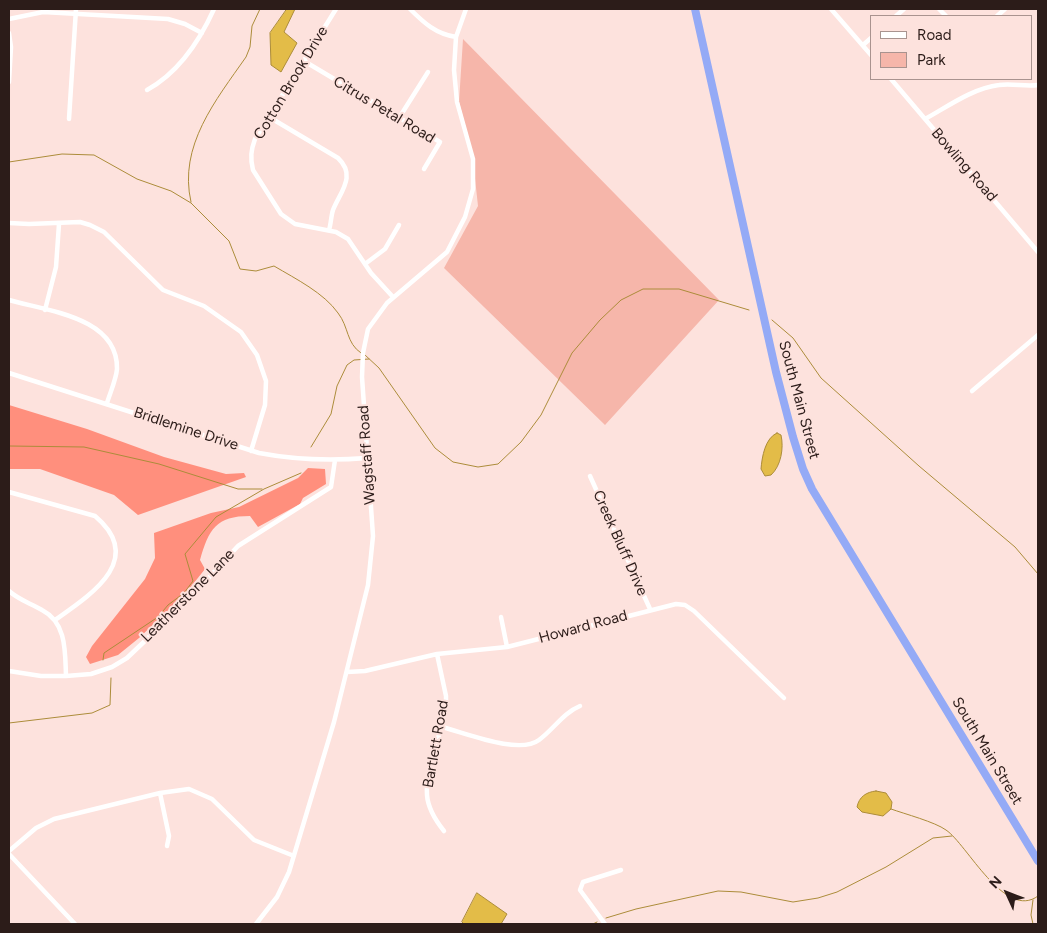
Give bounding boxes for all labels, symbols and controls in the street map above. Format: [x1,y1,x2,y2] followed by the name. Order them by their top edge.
[870,15,1032,80] legend
[250,23,332,143] street label: Cotton Brook Drive
[917,26,952,44] text: Road
[917,51,946,69] text: Park
[330,73,438,147] street label: Citrus Petal Road
[927,125,1001,205] street label: Bowling Road
[775,339,823,461] street label: South Main Street
[131,404,241,454] street label: Bridlemine Drive
[355,405,379,505] street label: Wagstaff Road
[589,487,651,599] street label: Creek Bluff Drive
[138,546,238,646] street label: Leatherstone Lane
[537,607,629,647] street label: Howard Road
[948,694,1026,808] street label: South Main Street
[419,699,453,789] street label: Bartlett Road
[982,868,1032,918] north arrow
[986,873,1006,892] text: N

